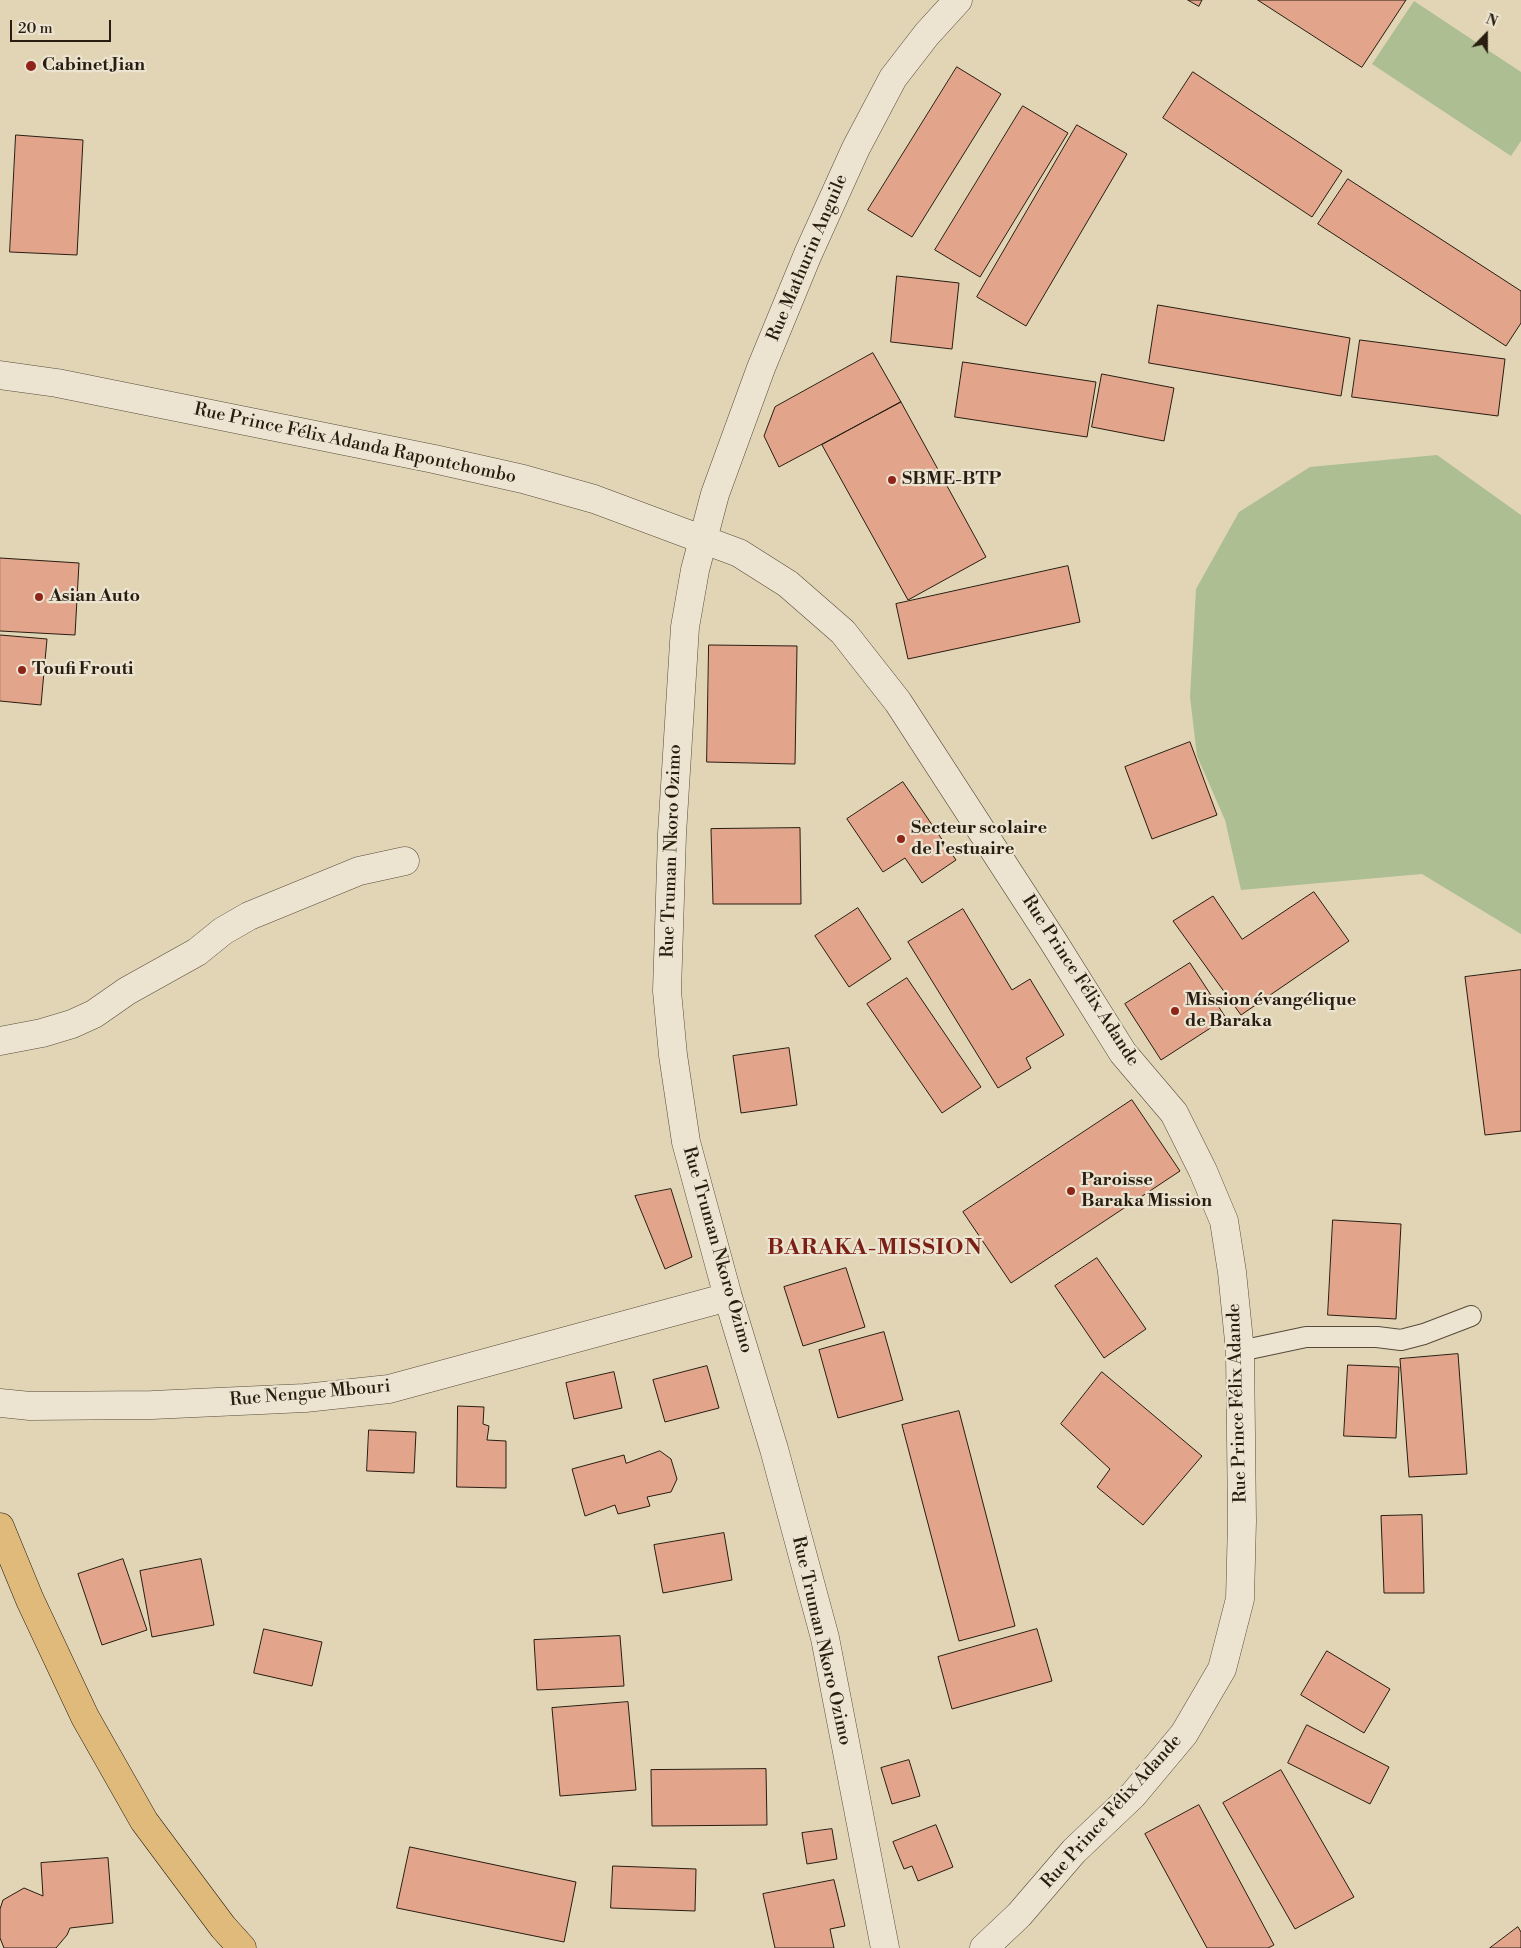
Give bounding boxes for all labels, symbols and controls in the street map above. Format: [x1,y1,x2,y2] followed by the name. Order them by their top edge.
[12,10,114,42] scale bar
[1461,10,1511,60] north arrow
[1483,11,1500,32] text: N
[18,19,53,38] text: 20 m
[42,55,145,77] place label: Cabinet Jian
[24,59,38,73] marker: Cabinet Jian
[763,171,853,345] street label: Rue Mathurin Anguile
[192,399,518,489] street label: Rue Prince Félix Adanda Rapontchombo
[902,469,1001,491] place label: SBME-BTP
[886,474,898,486] marker: SBME-BTP
[49,586,140,608] place label: Asian Auto
[33,591,45,603] marker: Asian Auto
[32,659,134,681] place label: Toufi Frouti
[16,664,28,676] marker: Toufi Frouti
[657,744,687,958] street label: Rue Truman Nkoro Ozimo
[911,818,1047,861] place label: Secteur scolaire de l'estuaire
[895,833,907,845] marker: Secteur scolaire de l'estuaire
[1017,891,1143,1071] street label: Rue Prince Félix Adande
[1185,990,1357,1032] place label: Mission évangélique de Baraka
[1169,1005,1181,1017] marker: Mission évangélique de Baraka
[677,1144,757,1356] street label: Rue Truman Nkoro Ozimo
[1081,1170,1212,1212] place label: Paroisse Baraka Mission
[1065,1185,1077,1197] marker: Paroisse Baraka Mission
[765,1236,985,1262] district label: BARAKA-MISSION
[1224,1303,1252,1503] street label: Rue Prince Félix Adande
[229,1376,391,1412] street label: Rue Nengue Mbouri
[786,1534,856,1748] street label: Rue Truman Nkoro Ozimo
[1037,1731,1187,1893] street label: Rue Prince Félix Adande

